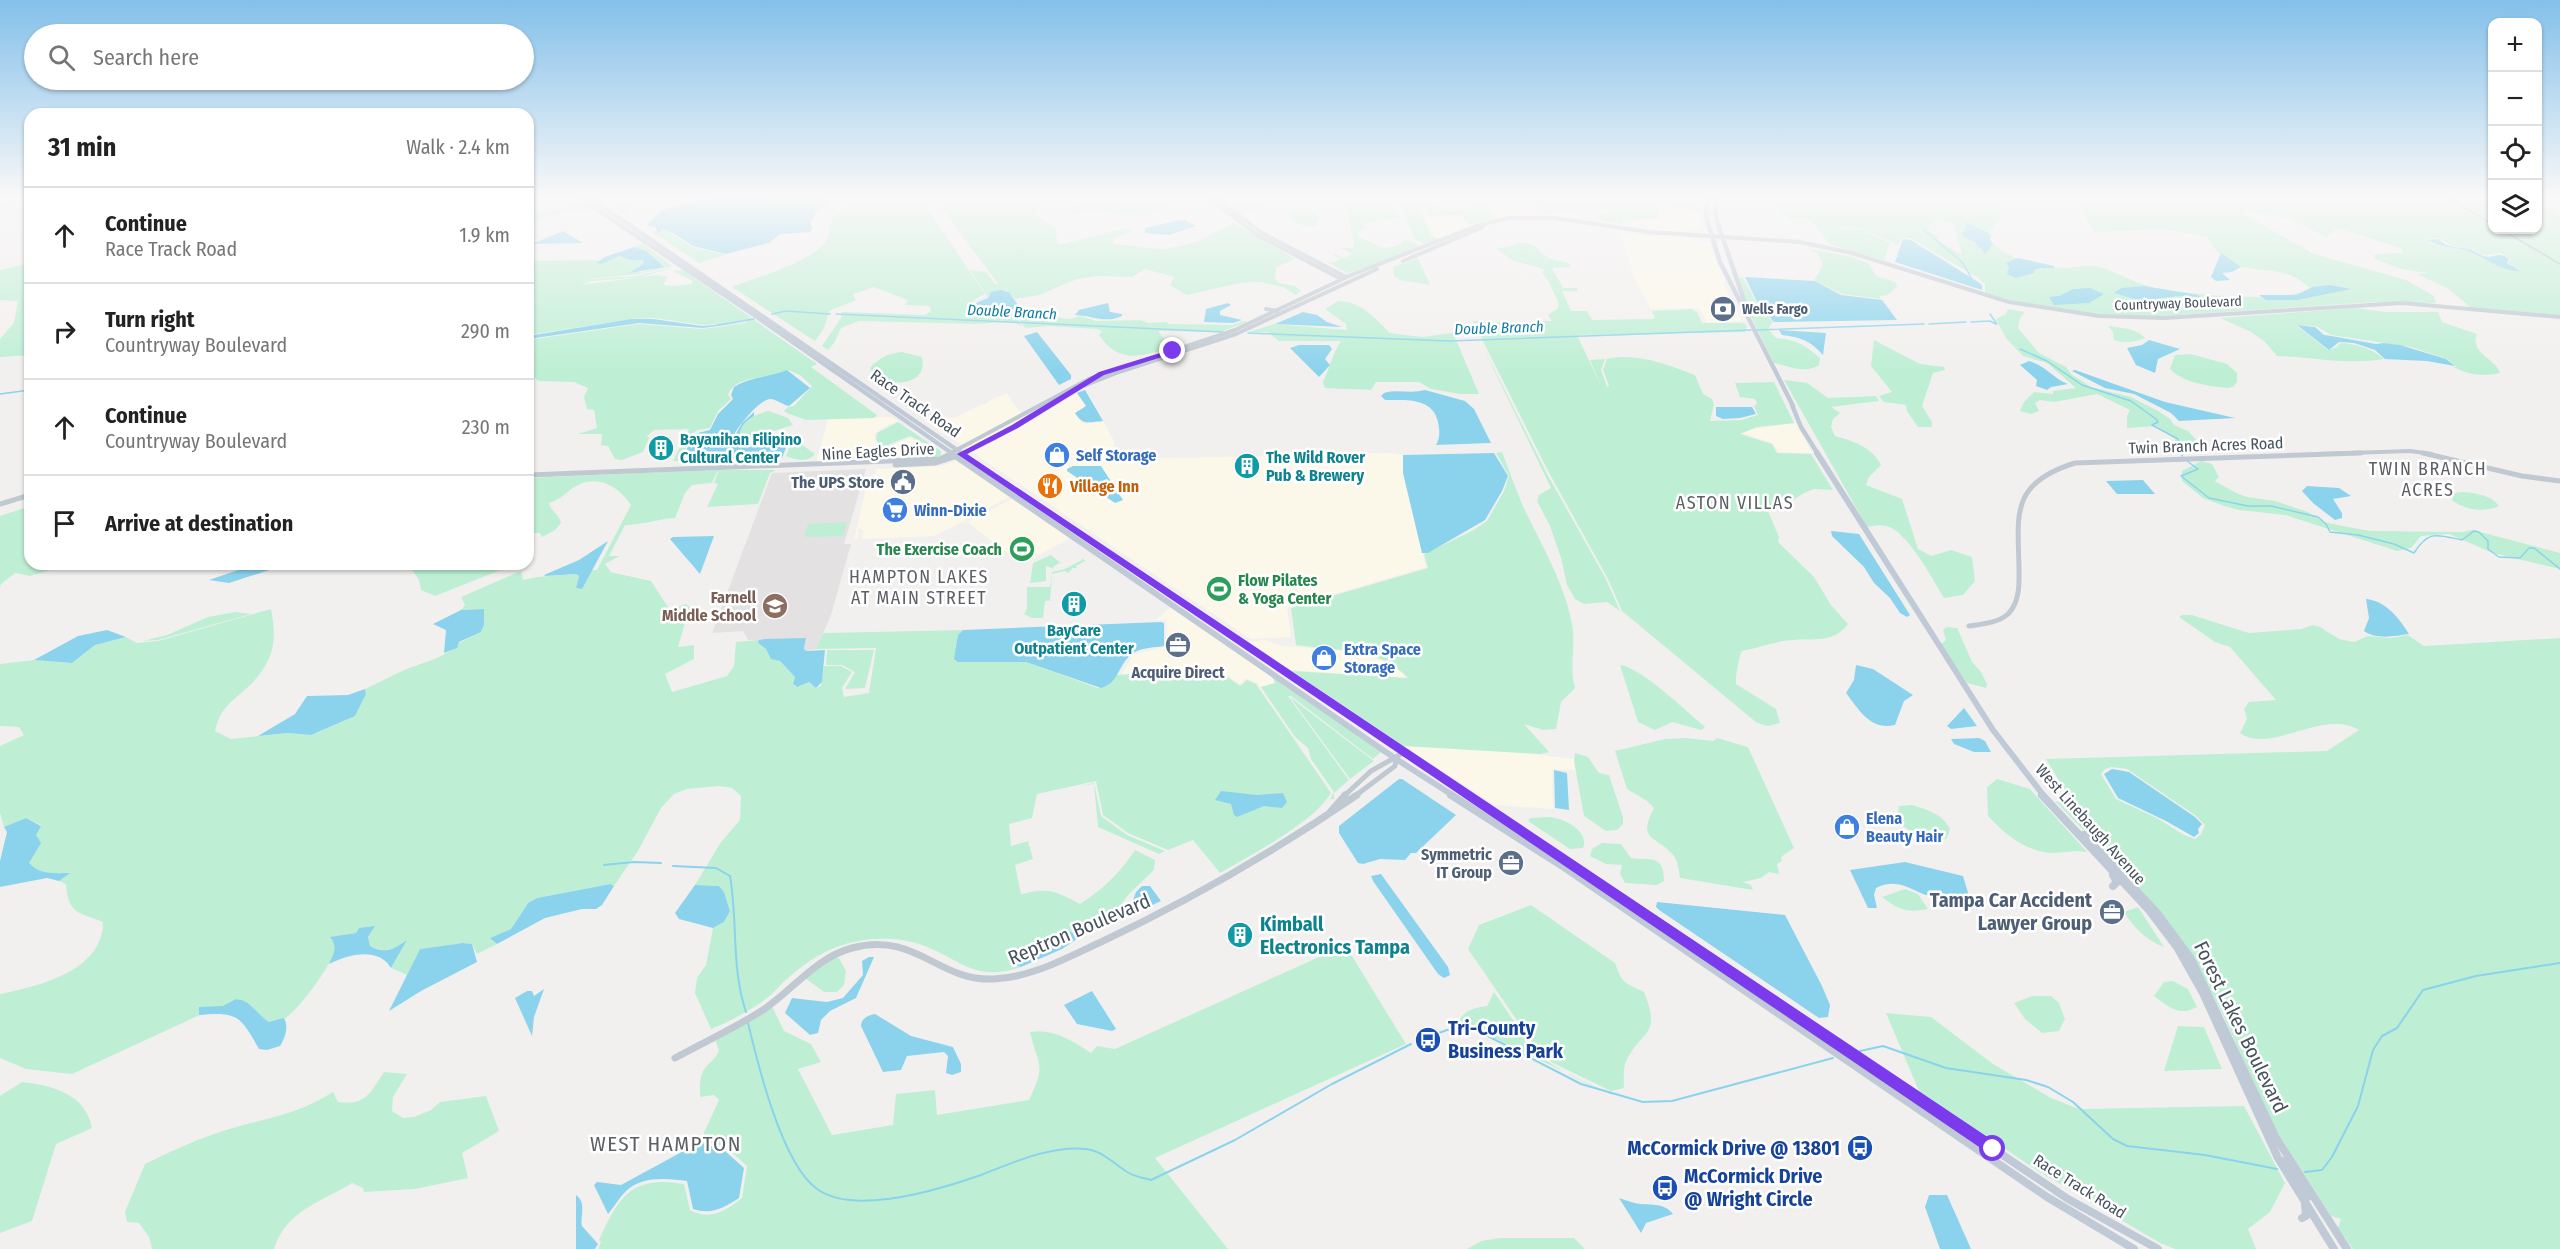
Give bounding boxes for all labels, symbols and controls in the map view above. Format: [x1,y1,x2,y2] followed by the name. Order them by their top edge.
[2488,18,2542,234] map controls
[2488,18,2542,72] button: +
[24,24,534,90] search box
[45,41,78,74] icon: search
[93,44,199,71] text: Search here
[2488,72,2542,126] button: −
[2488,126,2542,180] button: locate
[48,132,116,163] text: 31 min
[406,135,510,159] text: Walk · 2.4 km
[2488,180,2542,234] button: layers
[105,210,187,237] text: Continue
[48,219,81,252] icon: ahead
[459,223,510,247] text: 1.9 km
[105,237,237,261] text: Race Track Road
[2114,293,2242,314] street label: Countryway Boulevard
[1708,294,1738,324] bank icon: Wells Fargo
[967,301,1057,323] water label: Double Branch
[1742,301,1808,318] place label: Wells Fargo
[105,306,194,333] text: Turn right
[48,315,81,348] icon: right
[1454,317,1544,339] water label: Double Branch
[461,319,510,343] text: 290 m
[105,333,287,357] text: Countryway Boulevard
[1159,337,1185,363] route end
[867,365,964,442] street label: Race Track Road
[105,402,187,429] text: Continue
[48,411,81,444] icon: ahead
[462,415,510,439] text: 230 m
[105,429,287,453] text: Countryway Boulevard
[680,430,802,467] place label: Bayanihan Filipino Cultural Center
[646,433,676,463] building icon: Bayanihan Filipino Cultural Center
[2128,433,2284,458] street label: Twin Branch Acres Road
[821,439,935,464] street label: Nine Eagles Drive
[1042,440,1072,470] shop icon: Self Storage
[1076,446,1156,465] place label: Self Storage
[1266,448,1365,485] place label: The Wild Rover Pub & Brewery
[1232,451,1262,481] building icon: The Wild Rover Pub & Brewery
[2369,458,2487,501] district label: TWIN BRANCH ACRES
[888,467,918,497] public building icon: The UPS Store
[1035,471,1065,501] restaurant icon: Village Inn
[791,473,884,492] place label: The UPS Store
[1069,477,1139,496] place label: Village Inn
[1676,492,1794,514] district label: ASTON VILLAS
[880,495,910,525] supermarket icon: Winn-Dixie
[914,501,987,520] place label: Winn-Dixie
[48,507,81,540] icon: arrive
[105,510,293,537] text: Arrive at destination
[1007,534,1037,564] sports icon: The Exercise Coach
[877,540,1002,559] place label: The Exercise Coach
[849,566,989,609] district label: HAMPTON LAKES AT MAIN STREET
[1238,571,1331,608] place label: Flow Pilates & Yoga Center
[1204,574,1234,604] sports icon: Flow Pilates & Yoga Center
[662,588,757,625] place label: Farnell Middle School
[1059,589,1089,619] building icon: BayCare Outpatient Center
[760,591,790,621] school or university icon: Farnell Middle School
[1014,621,1134,658] place label: BayCare Outpatient Center
[1163,630,1193,660] office icon: Acquire Direct
[1344,640,1421,677] place label: Extra Space Storage
[1309,643,1339,673] shop icon: Extra Space Storage
[1130,663,1225,682] place label: Acquire Direct
[2032,760,2150,888] street label: West Linebaugh Avenue
[1866,809,1943,846] place label: Elena Beauty Hair
[1832,812,1862,842] shop icon: Elena Beauty Hair
[1421,845,1492,882] place label: Symmetric IT Group
[1496,848,1526,878] office icon: Symmetric IT Group
[1004,888,1154,970] street label: Reptron Boulevard
[1930,888,2093,935] place label: Tampa Car Accident Lawyer Group
[2097,897,2127,927] office icon: Tampa Car Accident Lawyer Group
[1260,912,1410,959] place label: Kimball Electronics Tampa
[1225,920,1255,950] building icon: Kimball Electronics Tampa
[2189,937,2293,1117] street label: Forest Lakes Boulevard
[1448,1016,1564,1063] place label: Tri-County Business Park
[1413,1025,1443,1055] bus stop icon: Tri-County Business Park
[590,1131,742,1157] district label: WEST HAMPTON
[1845,1133,1875,1163] bus stop icon: McCormick Drive @ 13801
[1979,1135,2005,1161] route start
[1627,1136,1840,1160] place label: McCormick Drive @ 13801
[2030,1150,2130,1222] street label: Race Track Road
[1684,1164,1822,1211] place label: McCormick Drive @ Wright Circle
[1650,1173,1680,1203] bus stop icon: McCormick Drive @ Wright Circle

